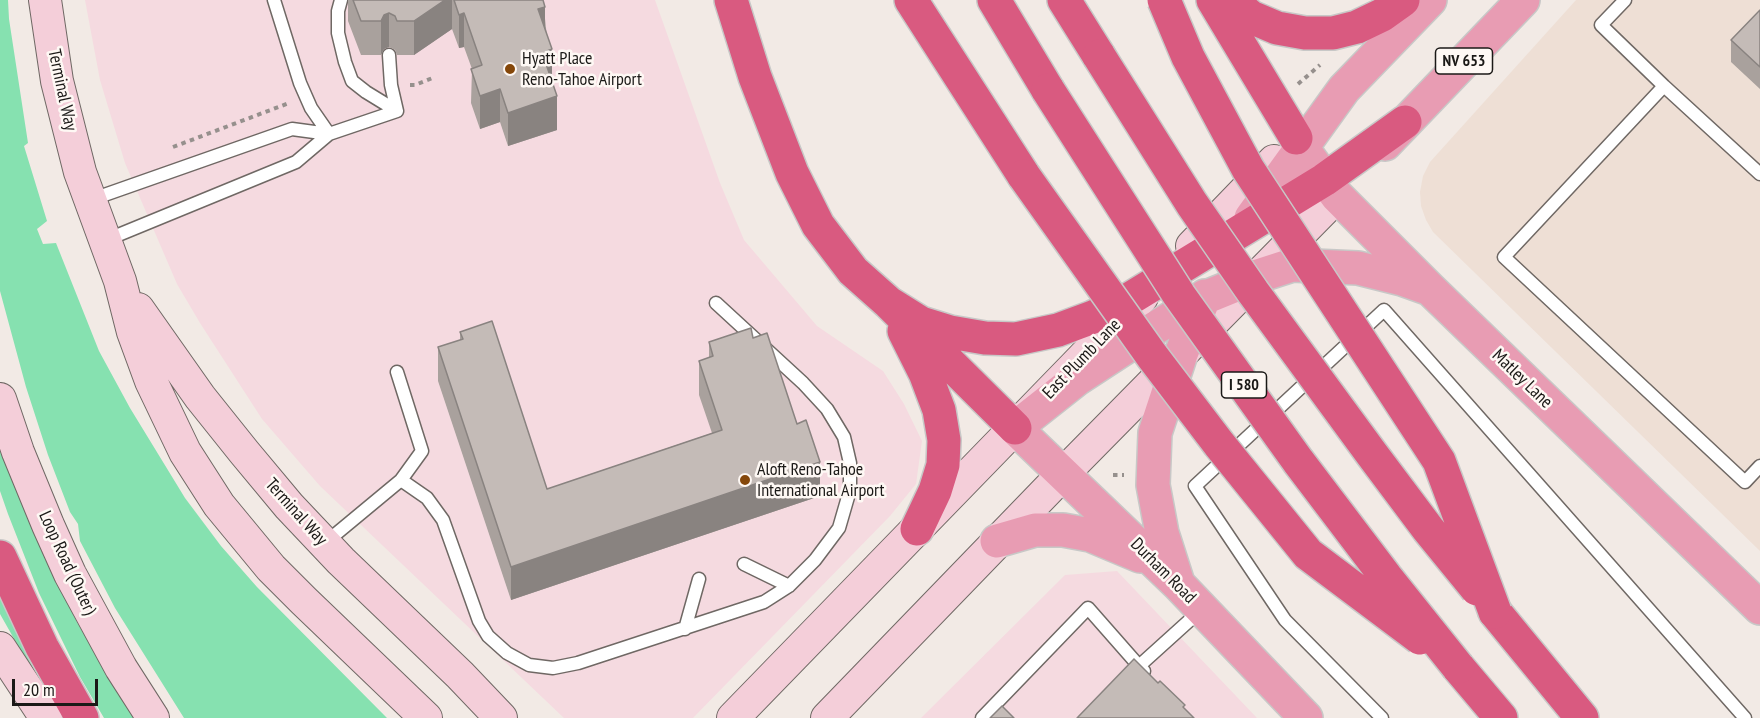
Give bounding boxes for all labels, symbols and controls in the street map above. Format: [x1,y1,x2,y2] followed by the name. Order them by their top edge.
[43,47,81,133] street label: Terminal Way
[522,48,642,90] place label: Hyatt Place Reno-Tahoe Airport
[1436,48,1492,74] road number: NV 653
[503,62,517,76] marker: Hyatt Place Reno-Tahoe Airport
[1038,314,1126,404] street label: East Plumb Lane
[1487,345,1557,413] street label: Matley Lane
[1222,372,1266,398] road number: I 580
[757,459,884,502] place label: Aloft Reno-Tahoe International Airport
[738,473,752,487] marker: Aloft Reno-Tahoe International Airport
[260,474,332,550] street label: Terminal Way
[34,508,100,618] street label: Loop Road (Outer)
[1126,534,1200,608] street label: Durham Road
[15,667,100,705] scale bar
[23,678,55,701] text: 20 m

